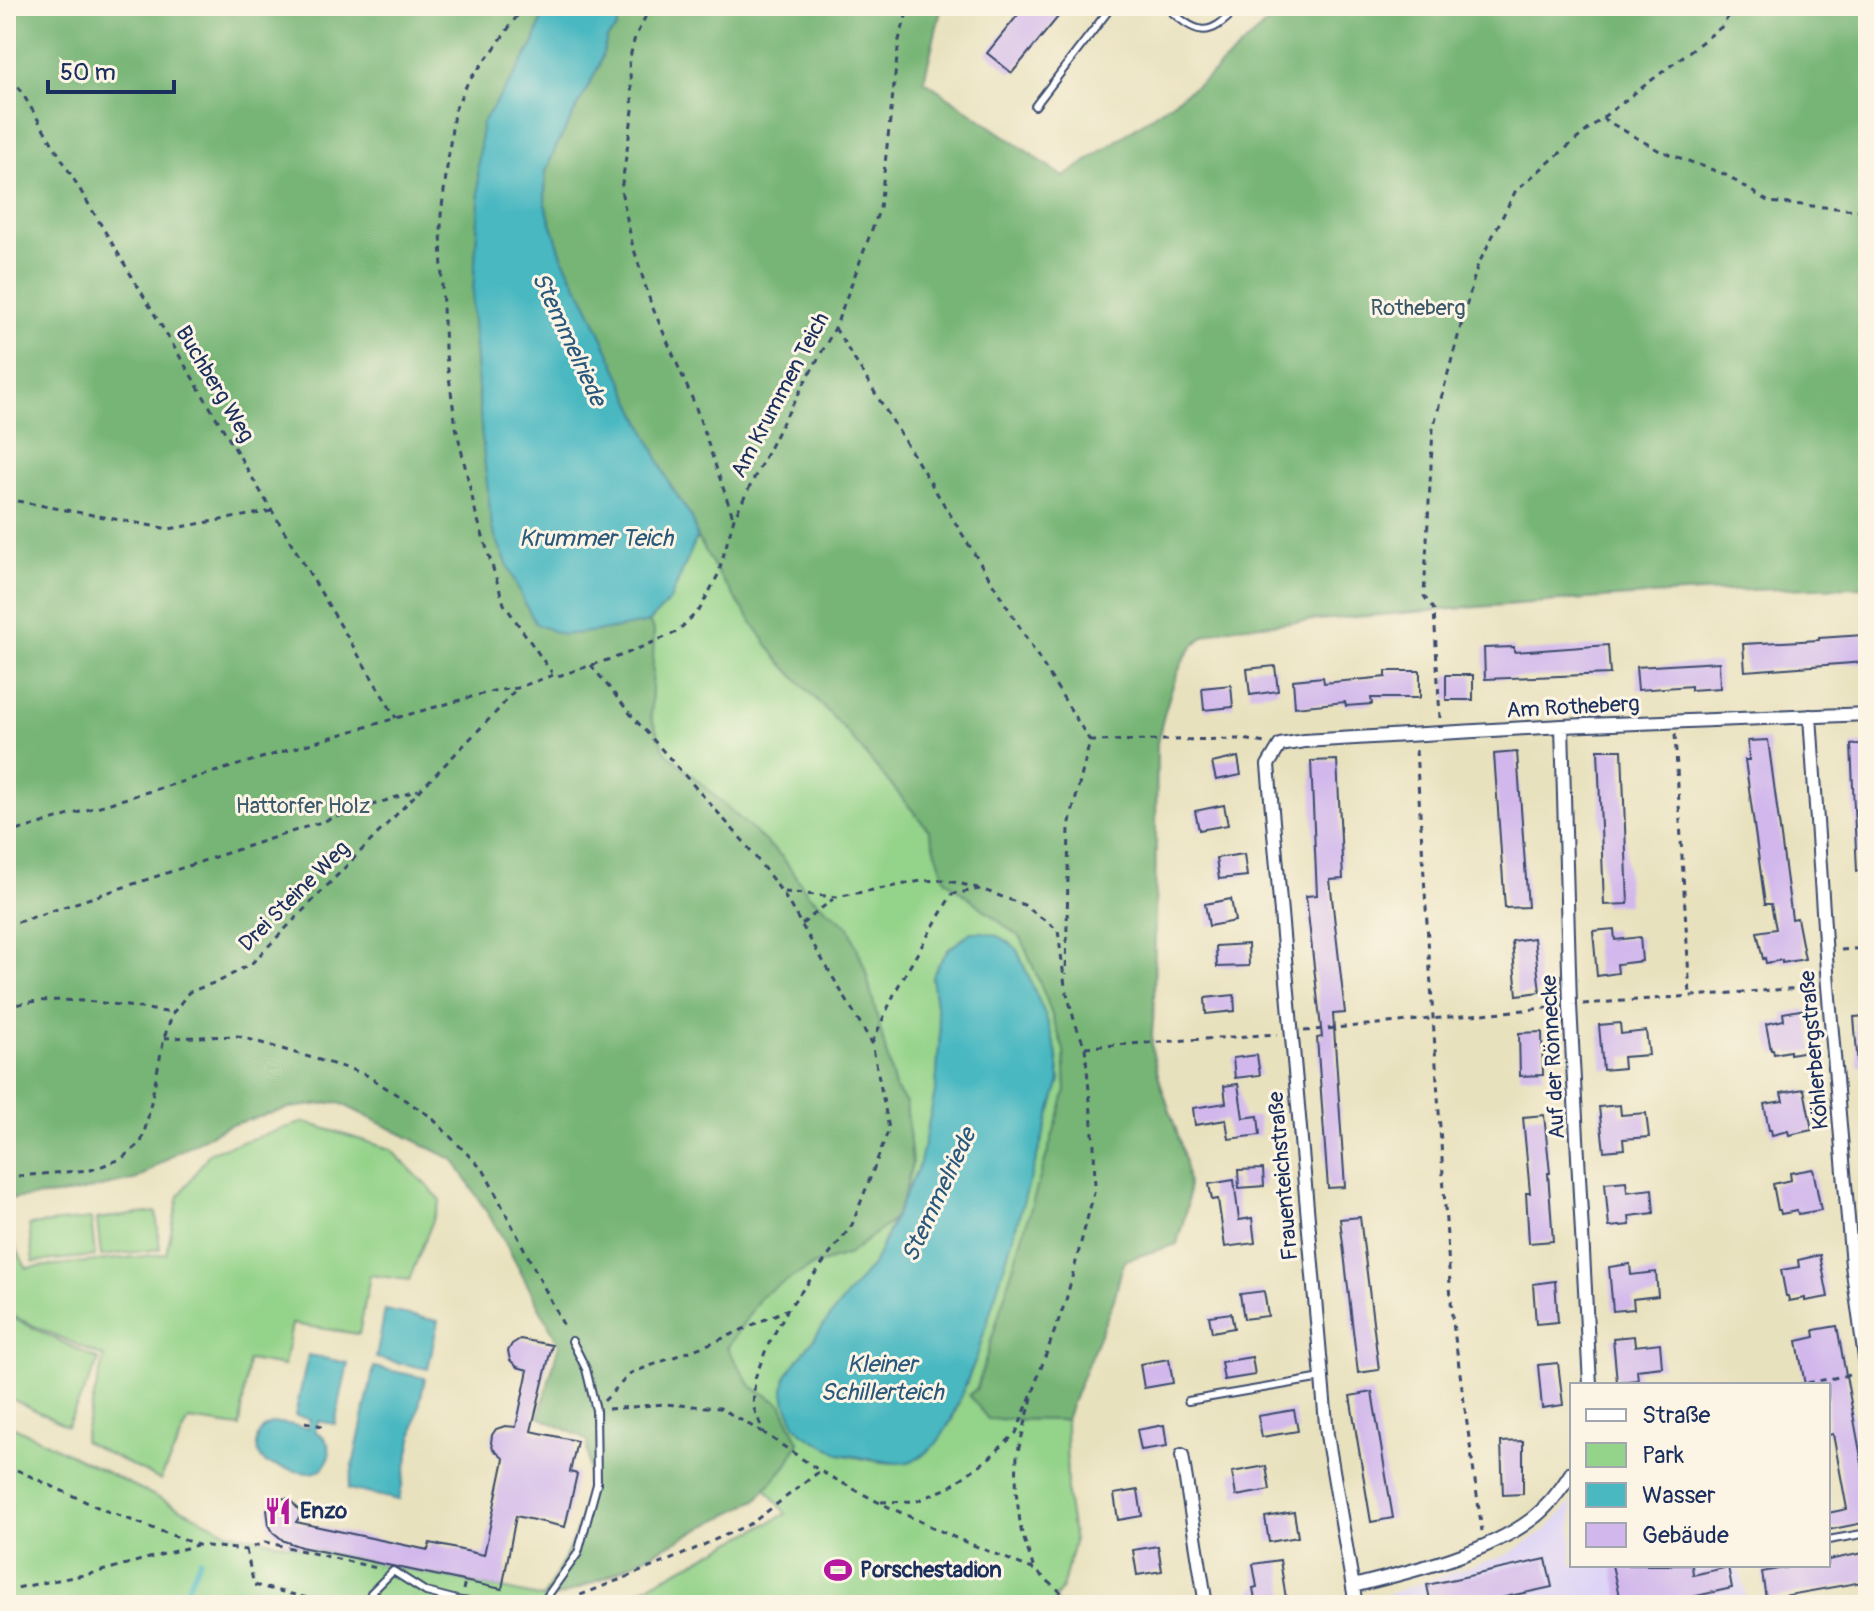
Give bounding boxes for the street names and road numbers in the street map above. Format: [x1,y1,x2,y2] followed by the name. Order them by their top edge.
[725,307,835,483] street label: Am Krummen Teich
[169,321,261,447] street label: Buchberg Weg
[1506,690,1640,724] street label: Am Rotheberg
[233,835,355,957] street label: Drei Steine Weg
[1793,969,1835,1131] street label: Köhlerbergstraße
[1535,974,1571,1140] street label: Auf der Rönnecke
[1262,1090,1304,1262] street label: Frauenteichstraße

